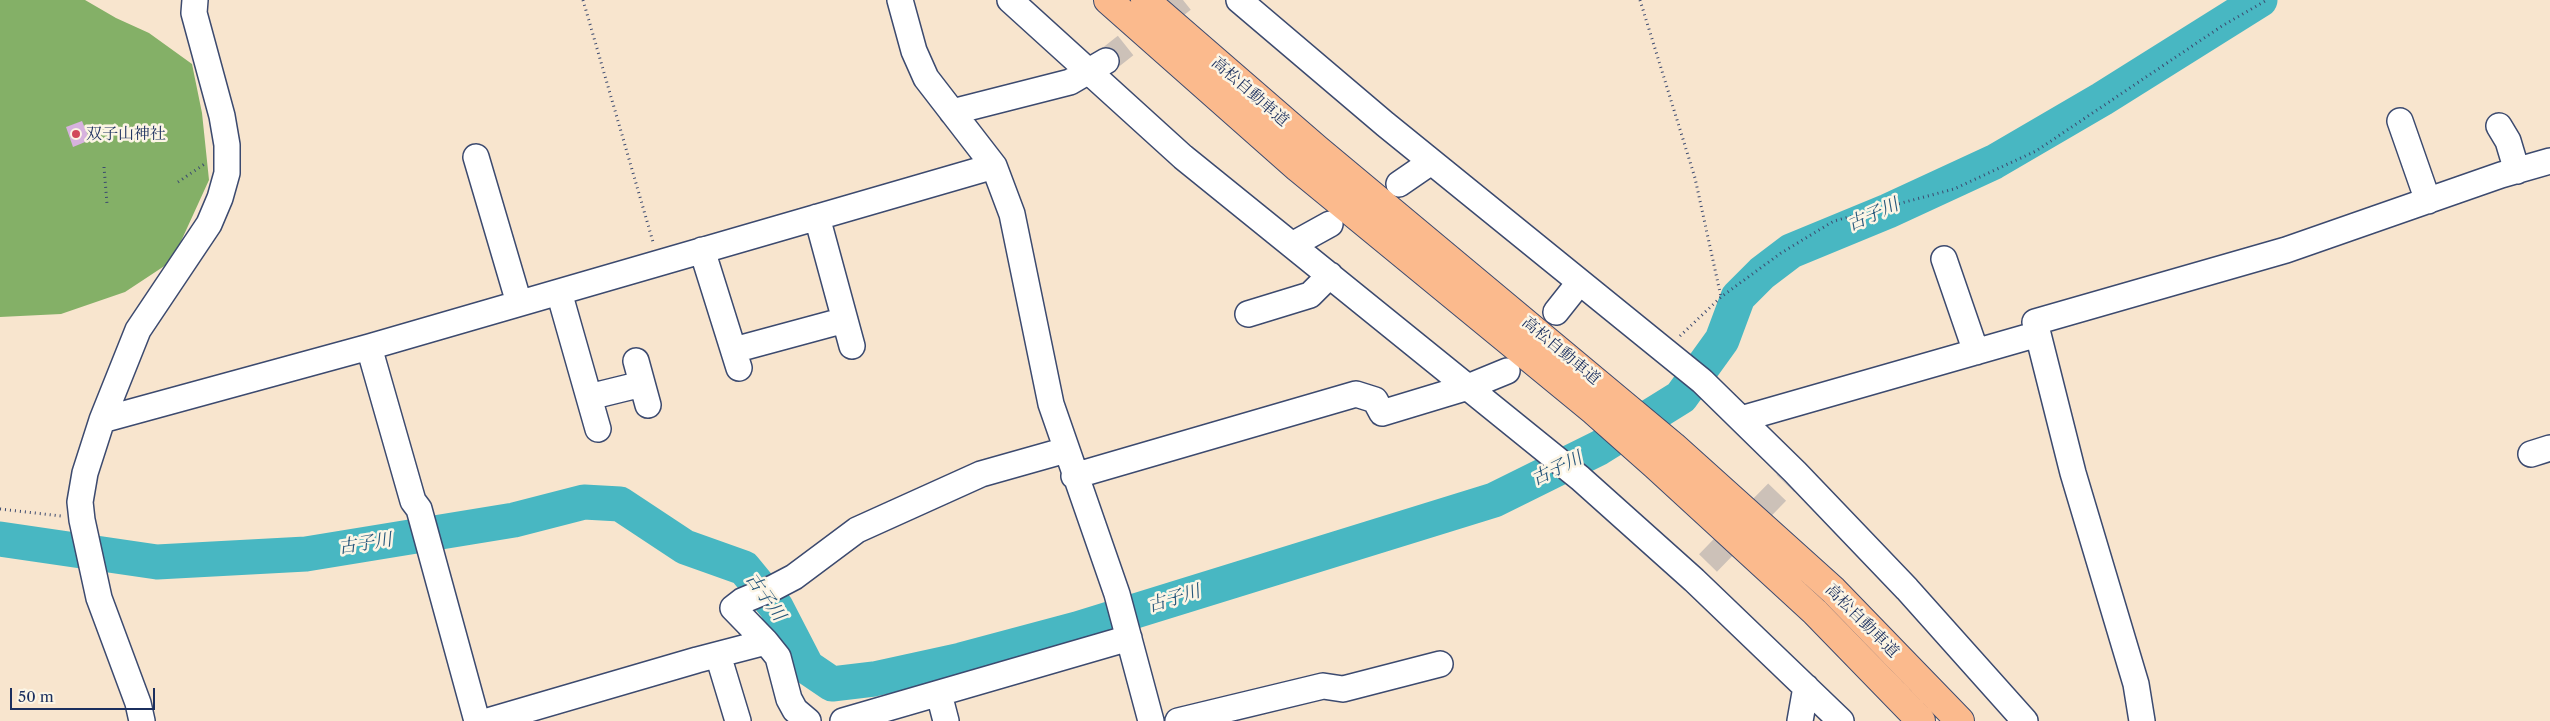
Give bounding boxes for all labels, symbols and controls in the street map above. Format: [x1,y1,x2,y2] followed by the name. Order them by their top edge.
[1207,53,1293,131] street label: 高松自動車道
[86,124,166,144] place label: 双子山神社
[70,128,82,140] marker: 双子山神社
[1844,194,1902,236] water label: 古子川
[1518,313,1604,389] street label: 高松自動車道
[1528,447,1586,491] water label: 古子川
[337,529,393,559] water label: 古子川
[741,569,789,625] water label: 古子川
[1821,580,1903,662] street label: 高松自動車道
[1145,581,1203,617] water label: 古子川
[12,678,158,710] scale bar
[18,687,54,706] text: 50 m

